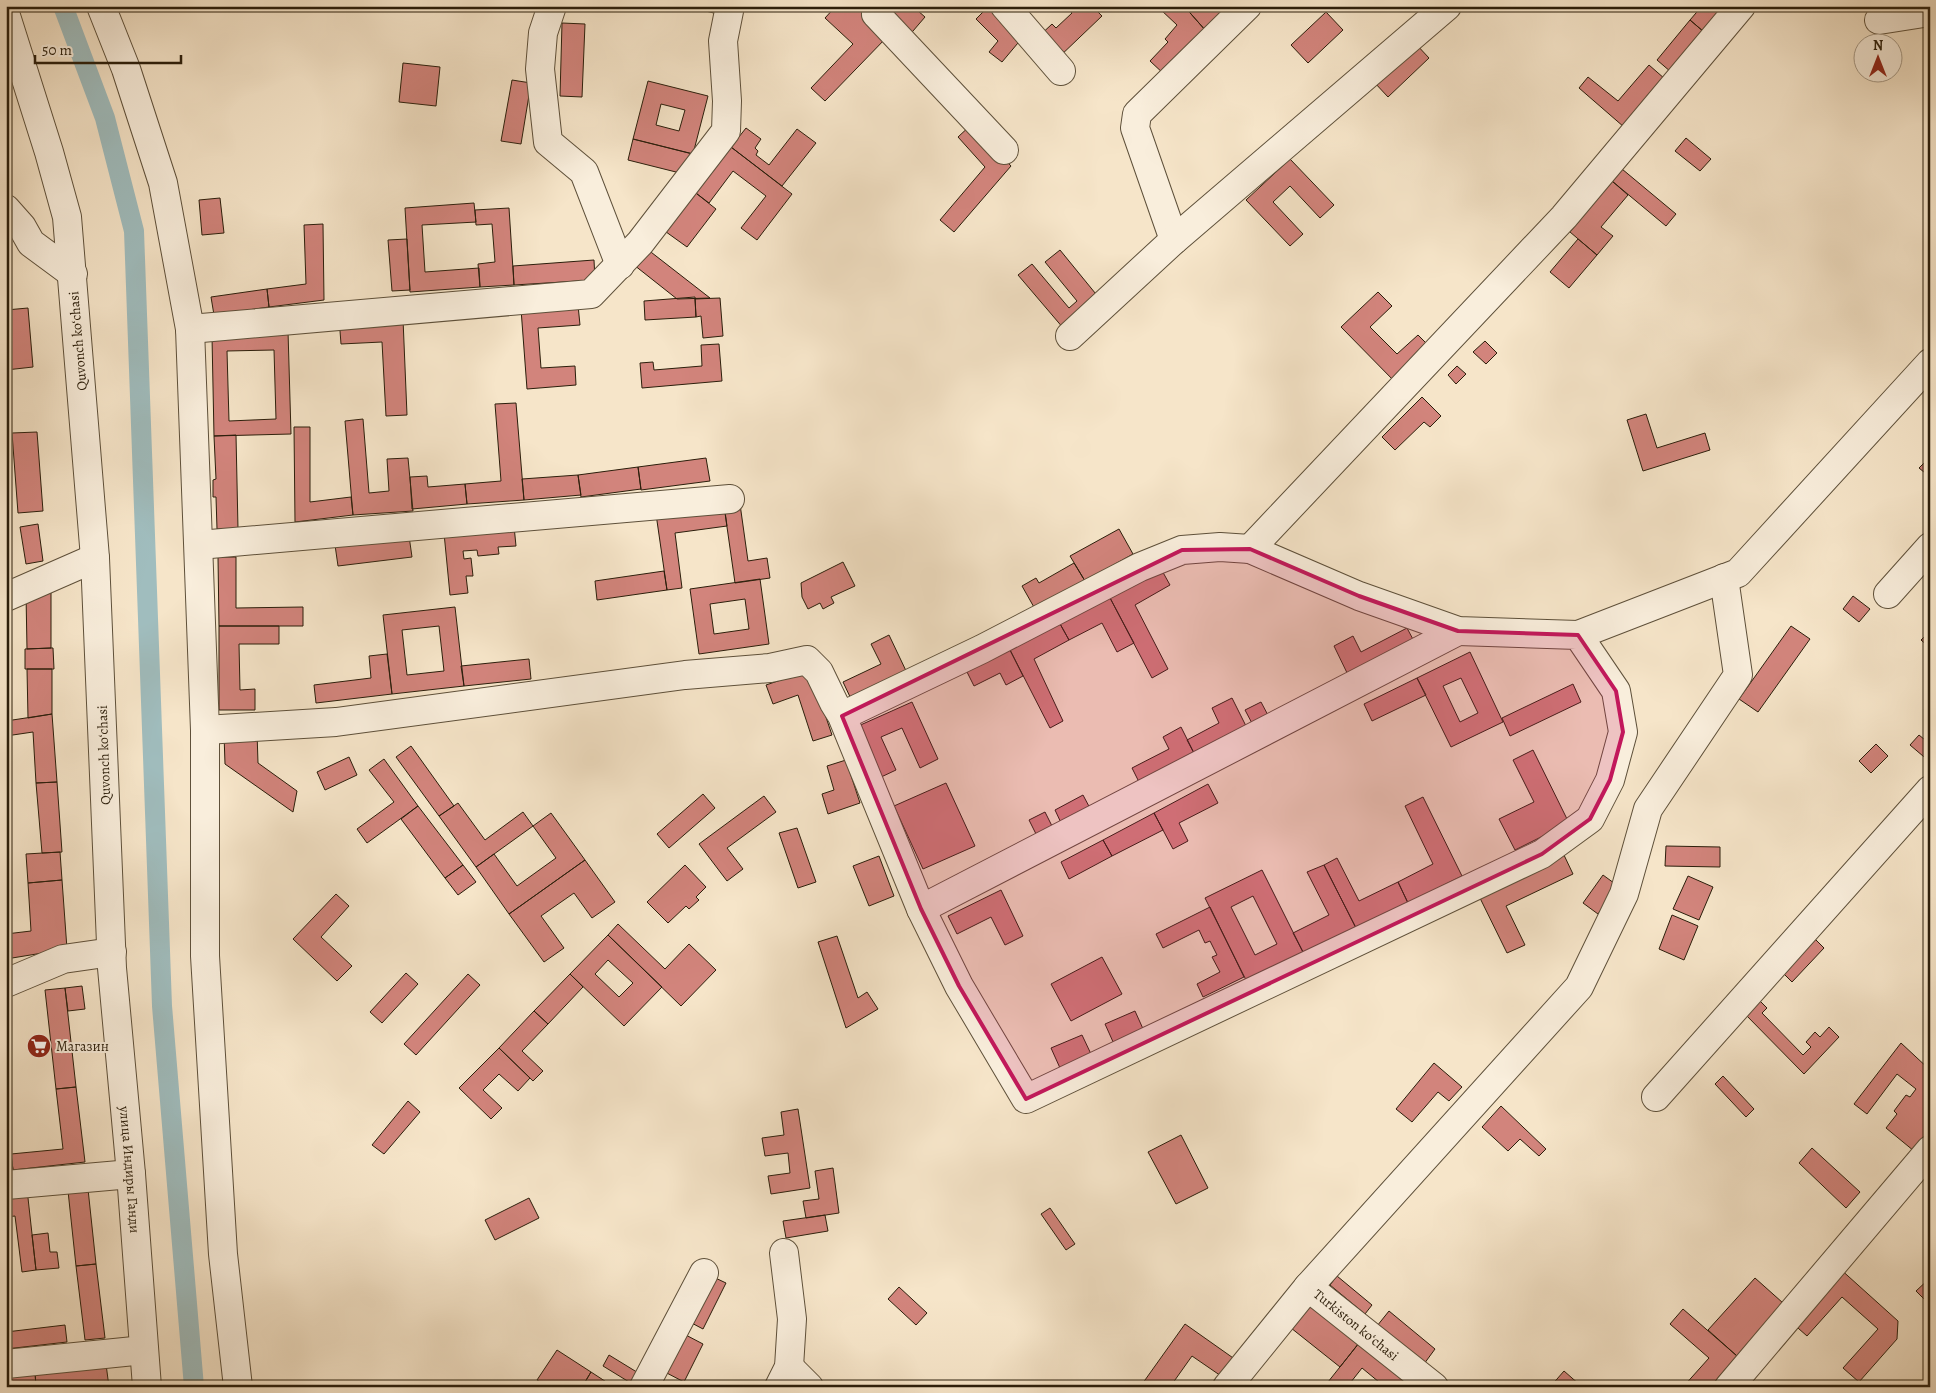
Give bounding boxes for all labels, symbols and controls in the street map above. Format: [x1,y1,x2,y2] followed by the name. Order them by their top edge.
[35,32,181,64] scale bar
[1854,32,1904,82] north arrow
[1873,36,1883,55] text: N
[42,40,72,60] text: 50 m
[64,290,92,392] street label: Quvonch koʻchasi
[93,705,115,805] street label: Quvonch koʻchasi
[26,1033,52,1059] supermarket icon: Магазин
[56,1037,109,1056] place label: Магазин
[115,1104,145,1234] street label: улица Индиры Ганди
[1309,1285,1403,1365] street label: Turkiston koʻchasi

